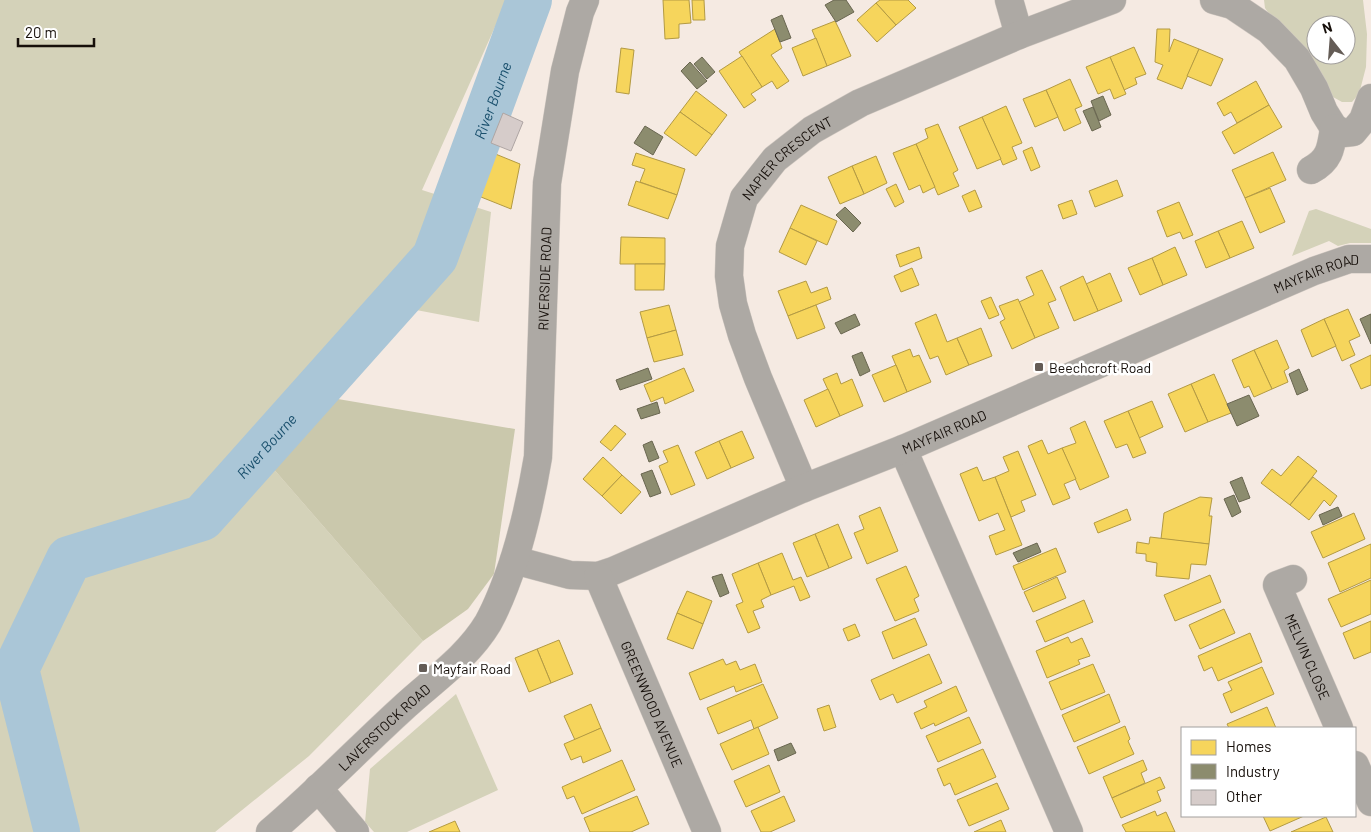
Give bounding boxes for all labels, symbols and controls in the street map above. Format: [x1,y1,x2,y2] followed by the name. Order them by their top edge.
[18,15,94,47] scale bar
[1306,15,1356,65] north arrow
[1320,18,1334,37] text: N
[25,23,57,41] text: 20 m
[470,59,515,142] water label: River Bourne
[738,112,835,203] street label: NAPIER CRESCENT
[534,227,554,331] street label: RIVERSIDE ROAD
[1271,250,1359,296] street label: MAYFAIR ROAD
[1049,359,1151,376] place label: Beechcroft Road
[1033,361,1045,373] marker: Beechcroft Road
[899,406,989,457] street label: MAYFAIR ROAD
[233,410,300,482] water label: River Bourne
[1282,611,1334,702] street label: MELVIN CLOSE
[618,638,687,770] street label: GREENWOOD AVENUE
[433,660,511,677] place label: Mayfair Road
[417,662,429,674] marker: Mayfair Road
[334,680,433,774] street label: LAVERSTOCK ROAD
[1181,727,1356,817] legend
[1226,737,1271,755] text: Homes
[1226,762,1280,780] text: Industry
[1226,787,1263,805] text: Other

